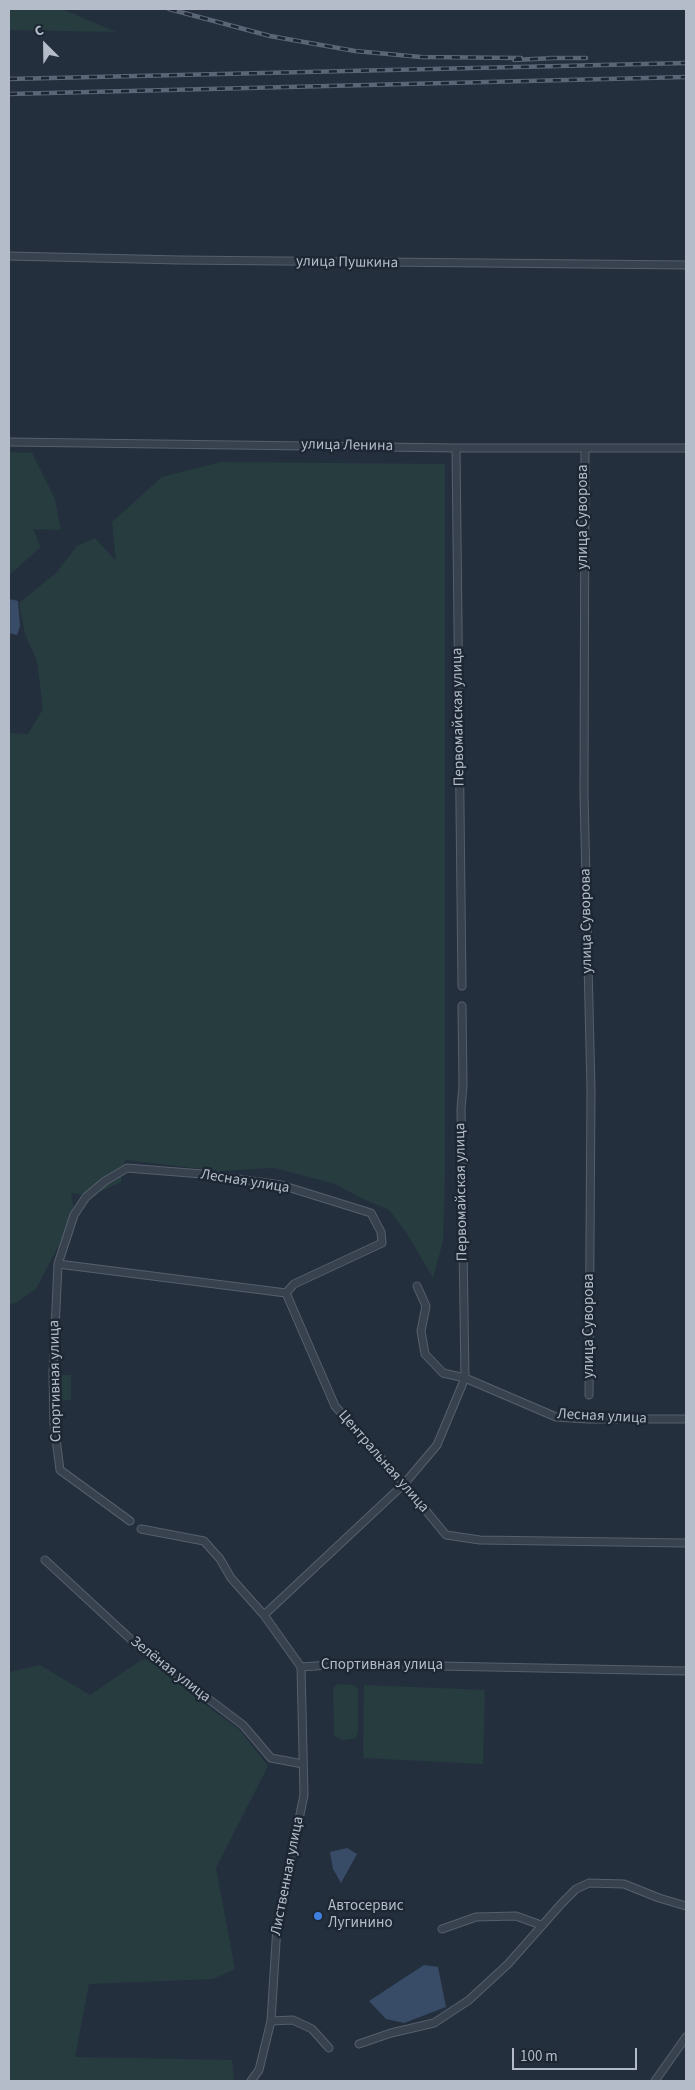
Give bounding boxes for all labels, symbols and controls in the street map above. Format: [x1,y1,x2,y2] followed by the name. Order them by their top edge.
[20,20,70,70] north arrow
[31,20,47,42] text: С
[296,253,398,273] street label: улица Пушкина
[301,436,393,456] street label: улица Ленина
[575,464,593,570] street label: улица Суворова
[449,648,469,786] street label: Первомайская улица
[577,868,597,974] street label: улица Суворова
[452,1123,472,1261] street label: Первомайская улица
[199,1166,291,1198] street label: Лесная улица
[581,1273,599,1379] street label: улица Суворова
[46,1320,66,1442] street label: Спортивная улица
[557,1406,647,1428] street label: Лесная улица
[334,1407,432,1517] street label: Центральная улица
[126,1633,214,1707] street label: Зелёная улица
[321,1657,443,1675] street label: Спортивная улица
[268,1815,308,1937] street label: Лиственная улица
[328,1898,403,1933] place label: Автосервис Лугинино
[312,1910,324,1922] marker: Автосервис Лугинино
[515,2038,640,2070] scale bar
[520,2046,558,2067] text: 100 m

